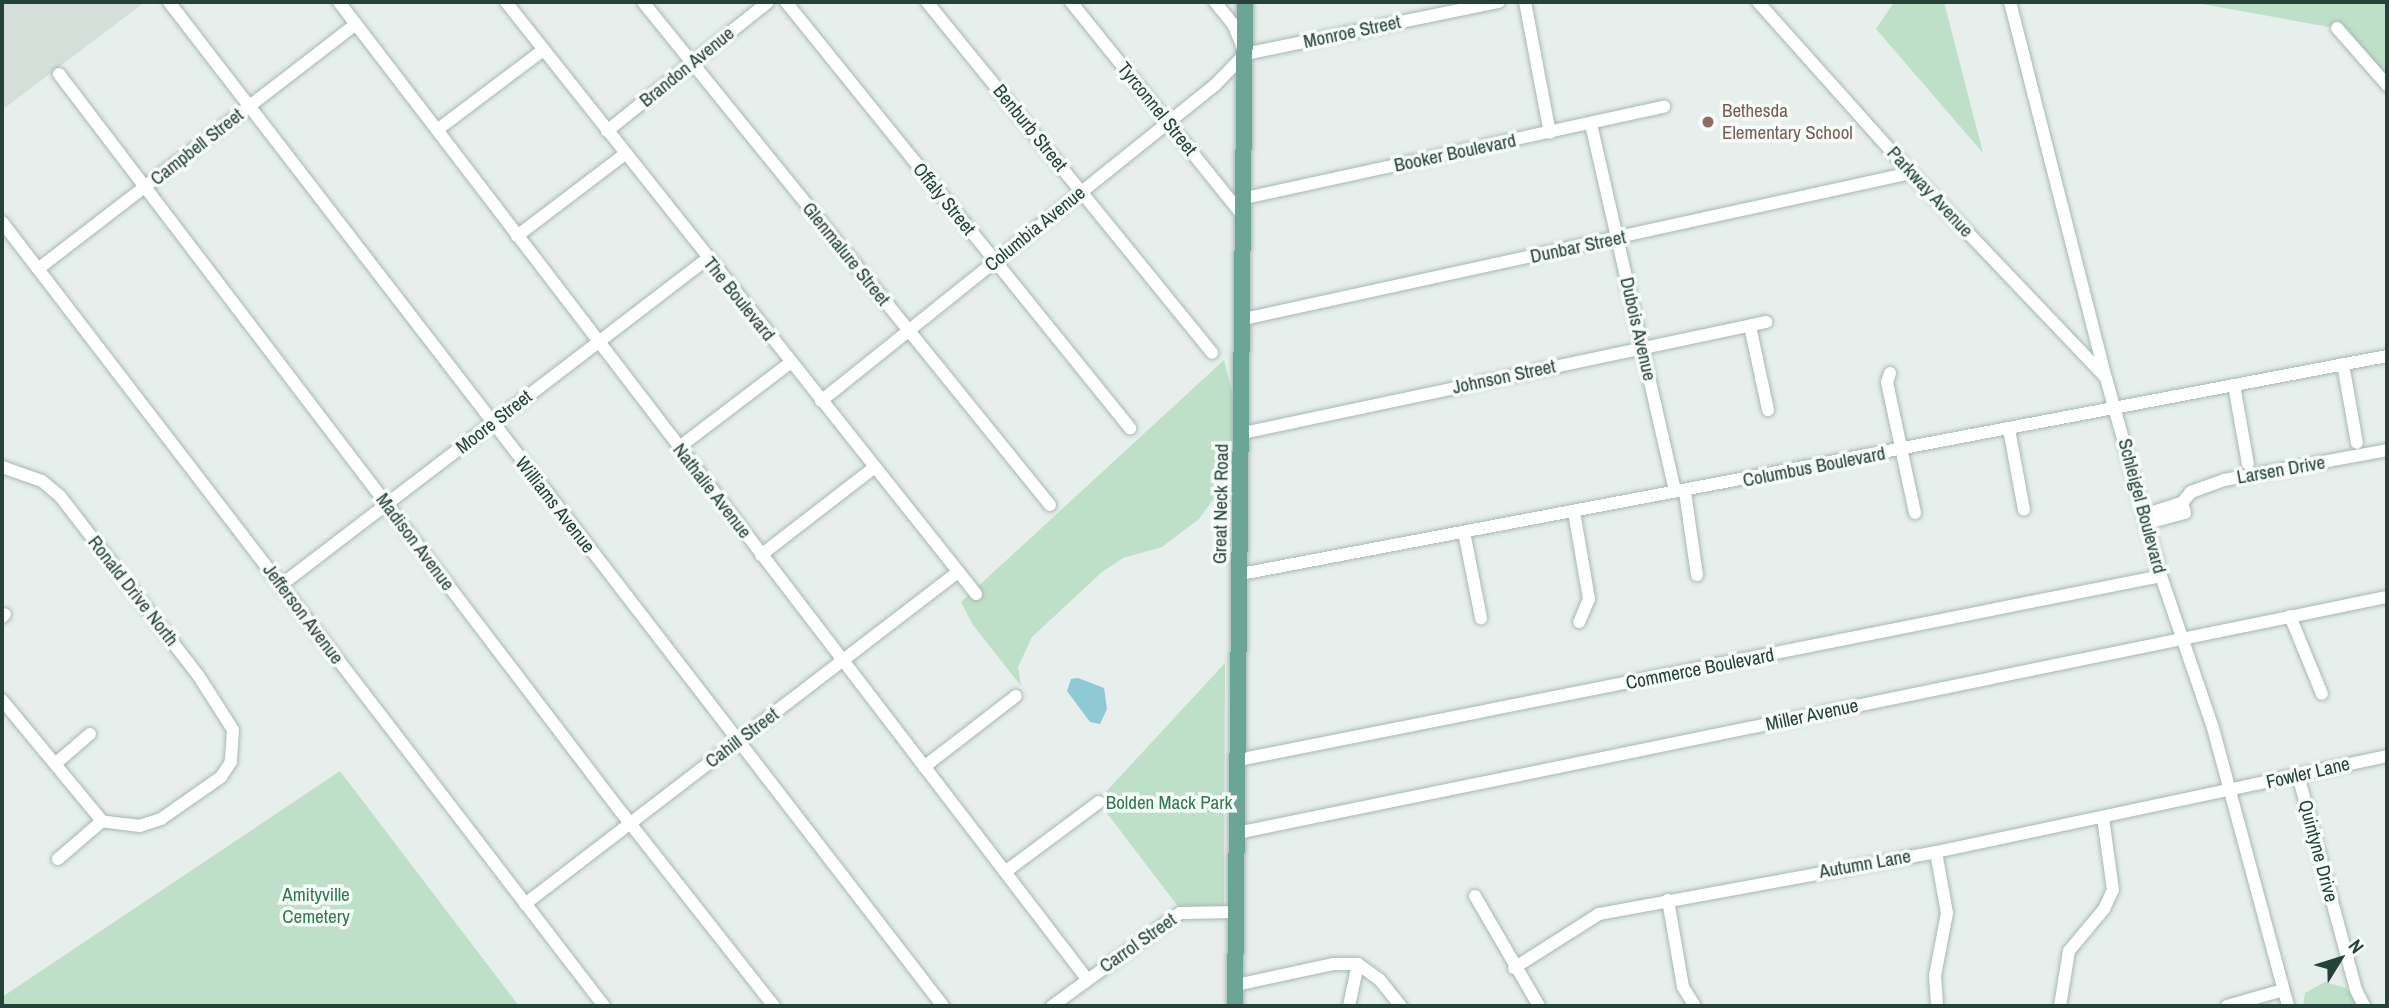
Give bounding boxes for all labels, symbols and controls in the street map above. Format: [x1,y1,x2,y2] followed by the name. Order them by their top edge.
[1301,11,1403,53] street label: Monroe Street
[635,22,739,112] street label: Brandon Avenue
[1112,58,1202,160] street label: Tyrconnel Street
[988,80,1072,176] street label: Benburb Street
[1722,100,1853,144] place label: Bethesda Elementary School
[146,104,248,190] street label: Campbell Street
[1700,114,1716,130] marker: Bethesda Elementary School
[1392,129,1518,177] street label: Booker Boulevard
[1882,142,1978,242] street label: Parkway Avenue
[908,158,980,240] street label: Offaly Street
[980,181,1090,277] street label: Columbia Avenue
[797,198,895,310] street label: Glenmalure Street
[1528,226,1628,268] street label: Dunbar Street
[698,252,780,346] street label: The Boulevard
[1615,275,1661,383] street label: Dubois Avenue
[1450,355,1558,399] street label: Johnson Street
[451,385,537,459] street label: Moore Street
[2113,436,2171,576] street label: Schleigel Boulevard
[668,439,756,543] street label: Nathalie Avenue
[1741,442,1887,492] street label: Columbus Boulevard
[1209,444,1233,564] street label: Great Neck Road
[2235,451,2327,489] street label: Larsen Drive
[510,452,600,558] street label: Williams Avenue
[371,489,459,595] street label: Madison Avenue
[83,531,183,651] street label: Ronald Drive North
[258,559,348,669] street label: Jefferson Avenue
[1624,643,1776,695] street label: Commerce Boulevard
[1763,694,1861,736] street label: Miller Avenue
[701,703,783,773] street label: Cahill Street
[2264,752,2352,794] street label: Fowler Lane
[1106,792,1232,814] park label: Bolden Mack Park
[2293,797,2343,905] street label: Quintyne Drive
[1817,845,1913,883] street label: Autumn Lane
[282,884,350,928] park label: Amityville Cemetery
[1095,908,1181,978] street label: Carrol Street
[2305,924,2375,994] north arrow
[2343,934,2370,959] text: N

